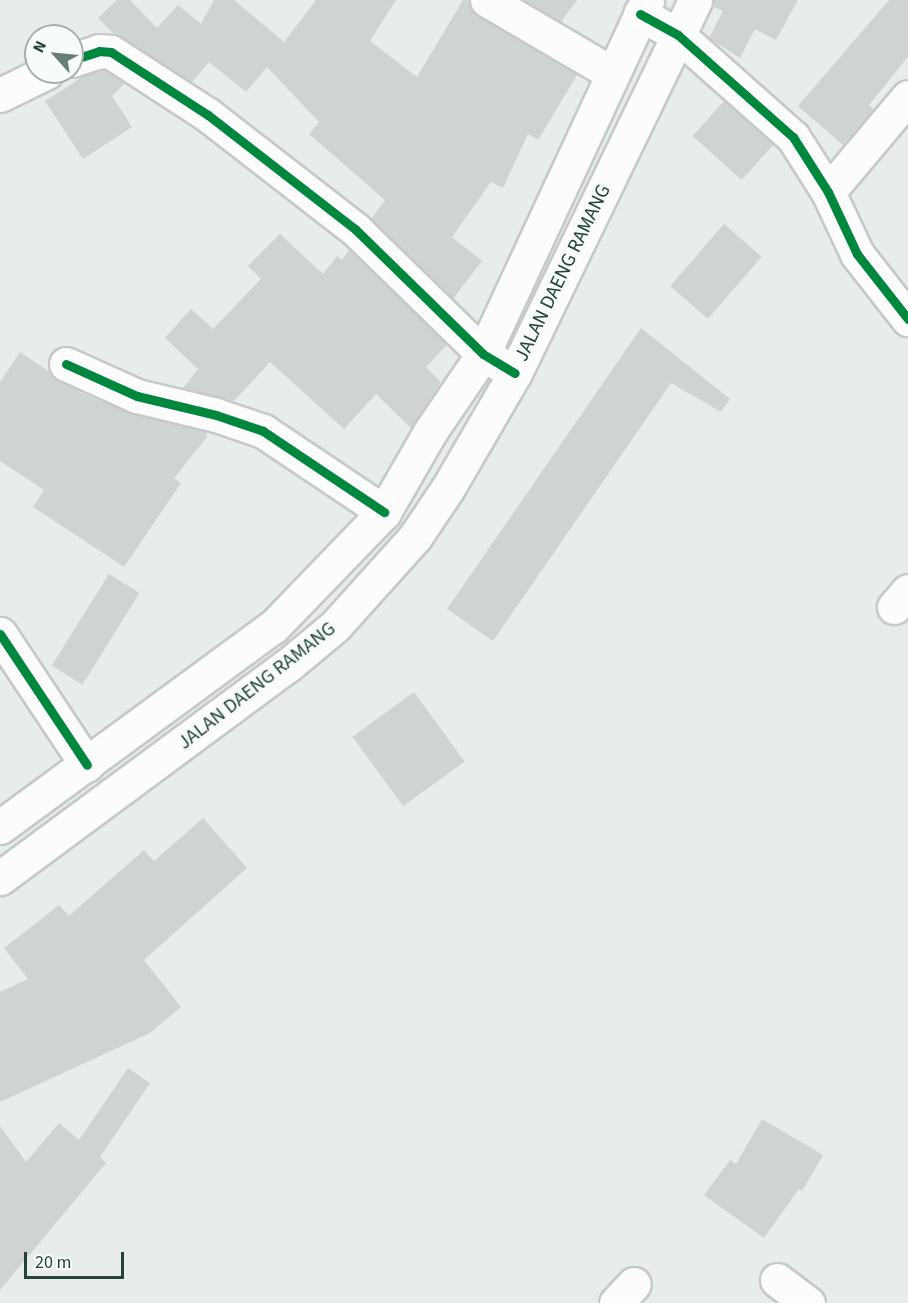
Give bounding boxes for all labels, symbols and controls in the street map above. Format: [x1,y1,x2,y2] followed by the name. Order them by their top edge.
[24,24,84,84] north arrow
[28,37,52,56] text: N
[510,181,616,365] street label: JALAN DAENG RAMANG
[173,617,341,755] street label: JALAN DAENG RAMANG
[27,1240,128,1278] scale bar
[35,1250,71,1275] text: 20 m

